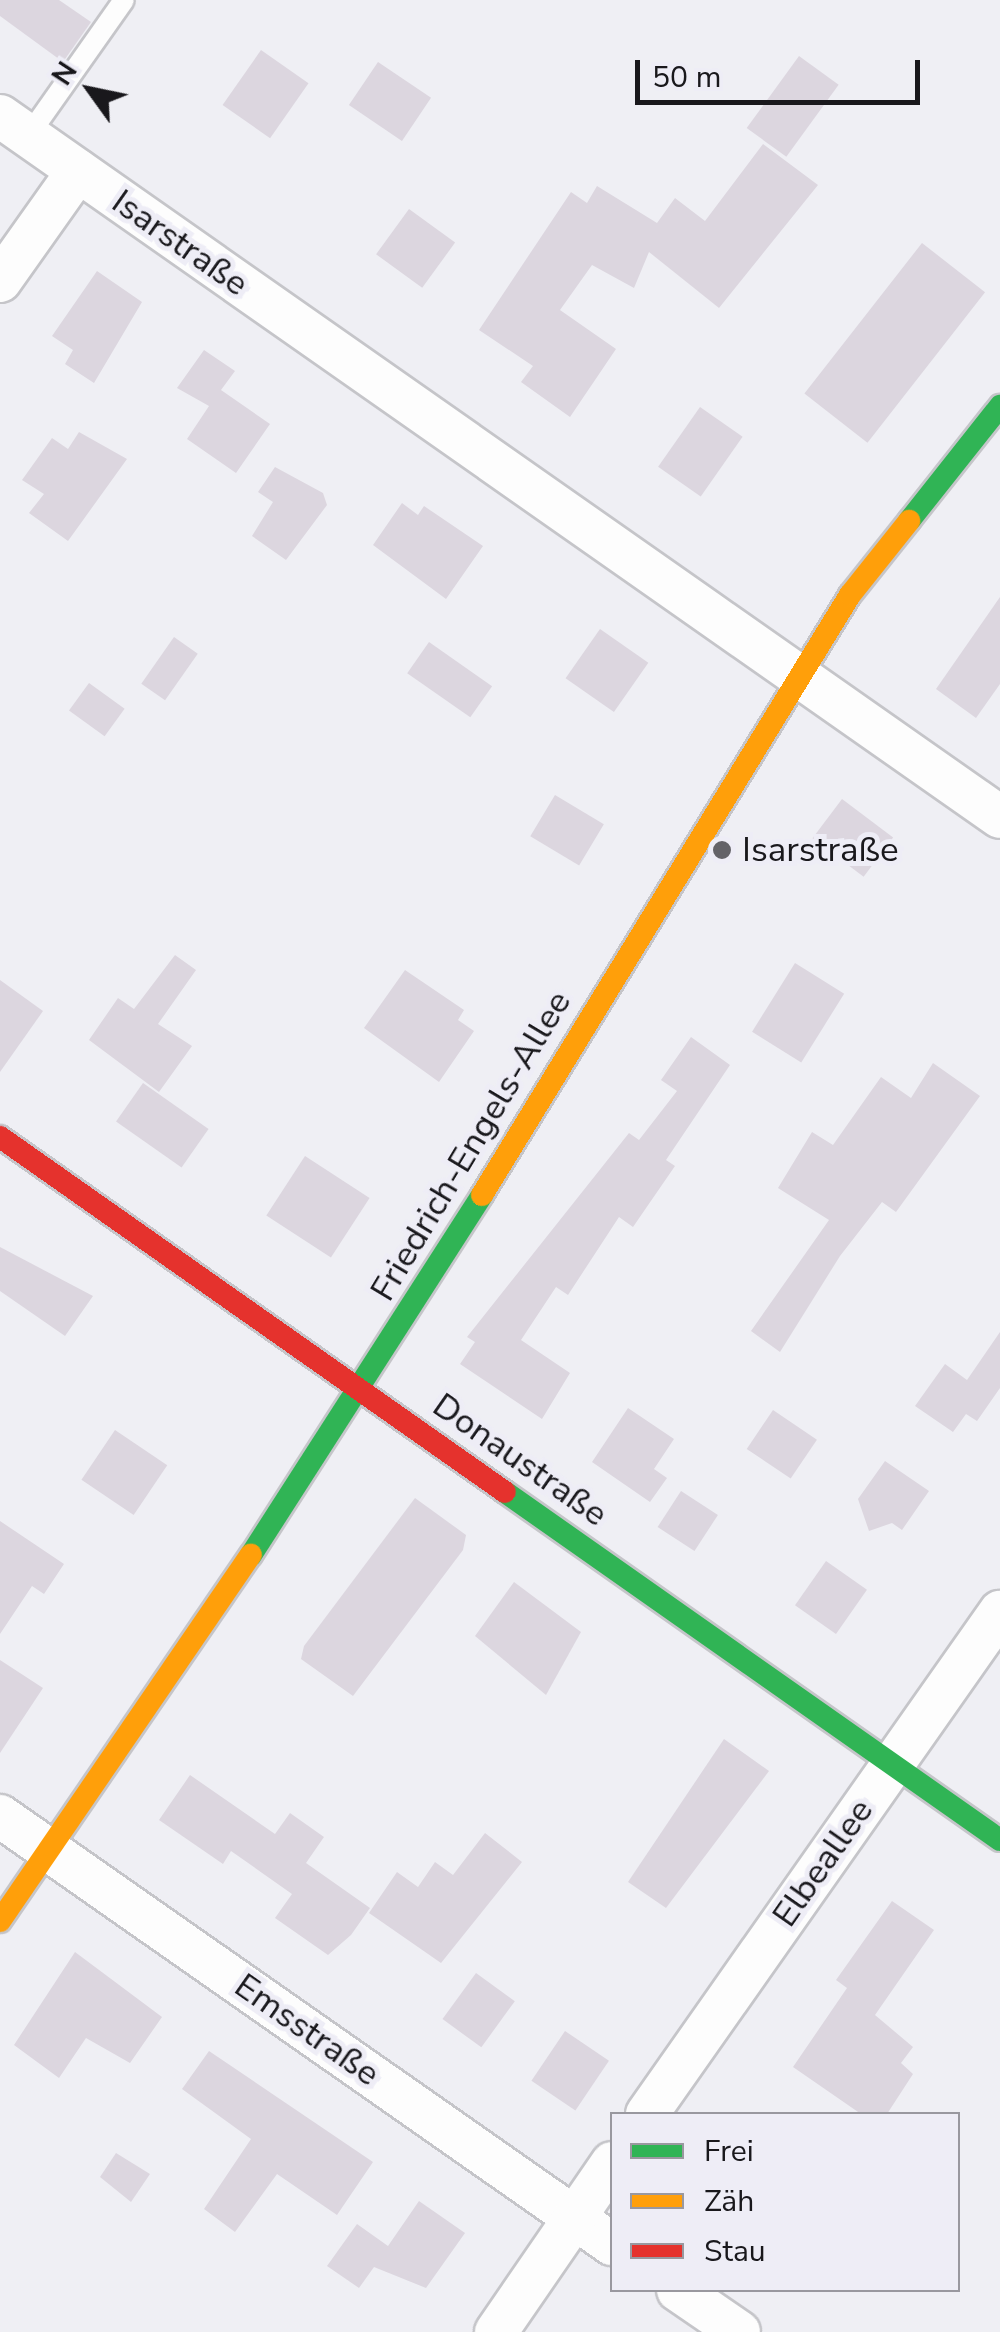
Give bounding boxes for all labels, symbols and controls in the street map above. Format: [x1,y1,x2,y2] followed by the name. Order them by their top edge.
[40,40,140,140] north arrow
[640,40,925,102] scale bar
[43,55,86,93] text: N
[652,57,721,98] text: 50 m
[104,181,256,305] street label: Isarstraße
[742,829,899,871] place label: Isarstraße
[711,839,733,861] marker: Isarstraße
[362,983,580,1309] street label: Friedrich-Engels-Allee
[425,1384,615,1536] street label: Donaustraße
[764,1791,882,1935] street label: Elbeallee
[226,1965,388,2095] street label: Emsstraße
[610,2112,960,2292] legend
[704,2131,754,2172] text: Frei
[704,2181,754,2222] text: Zäh
[704,2231,766,2272] text: Stau

